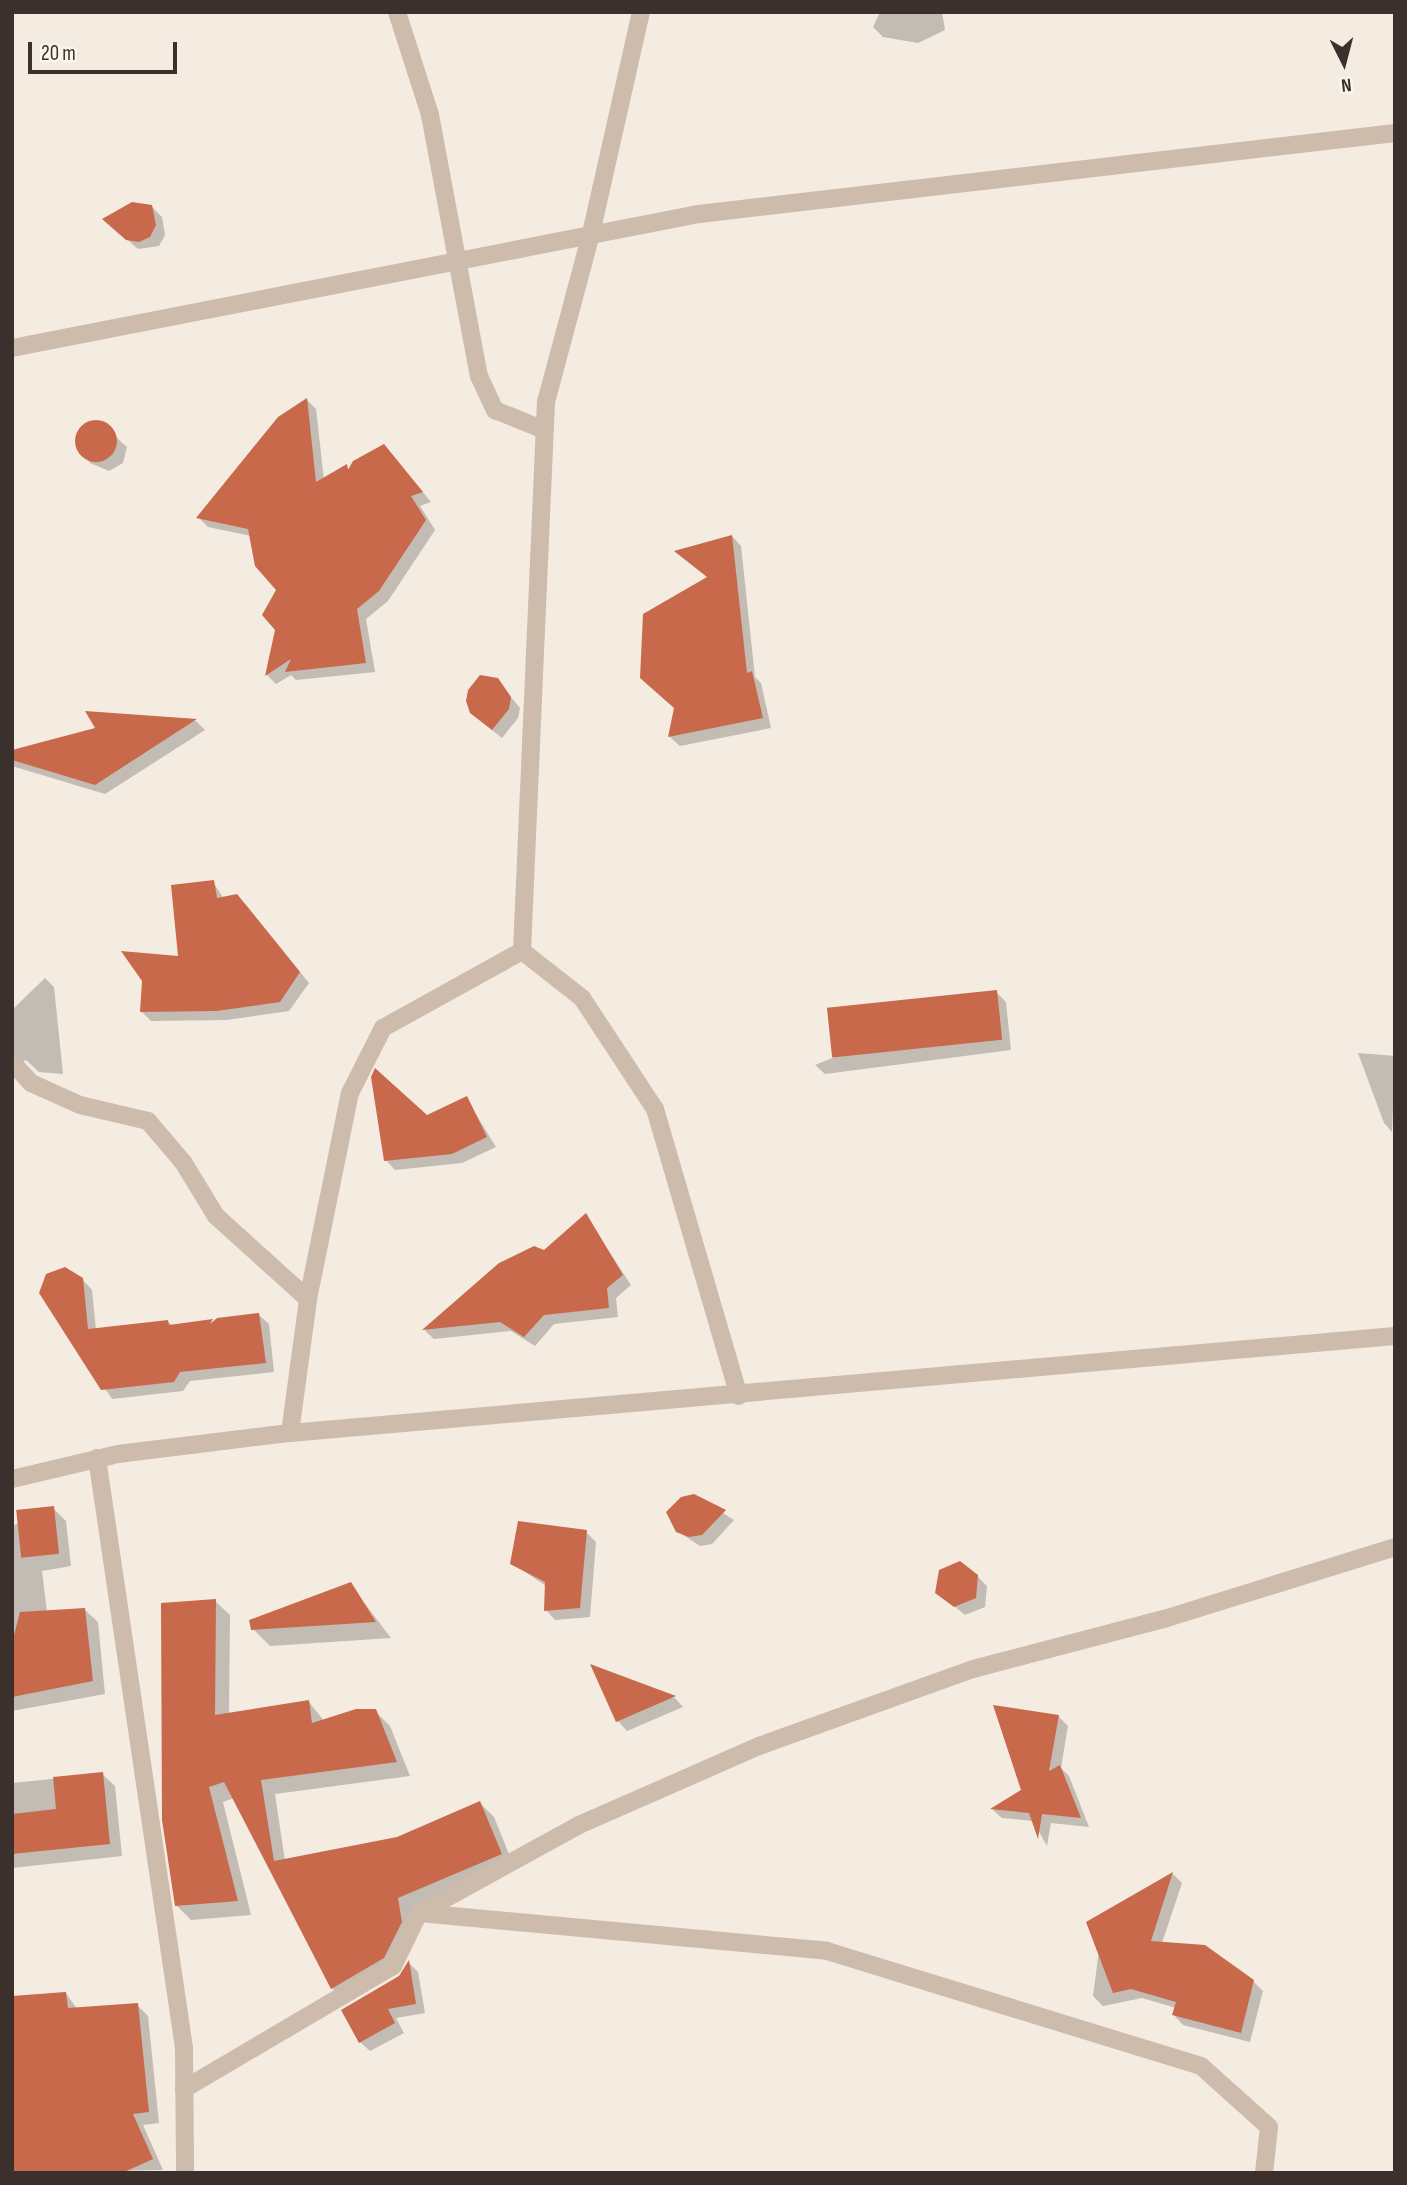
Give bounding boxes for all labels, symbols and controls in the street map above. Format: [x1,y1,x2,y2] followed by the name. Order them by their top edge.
[32,28,180,72] scale bar
[1309,28,1379,98] north arrow
[41,41,76,66] text: 20 m
[1340,72,1352,96] text: N

